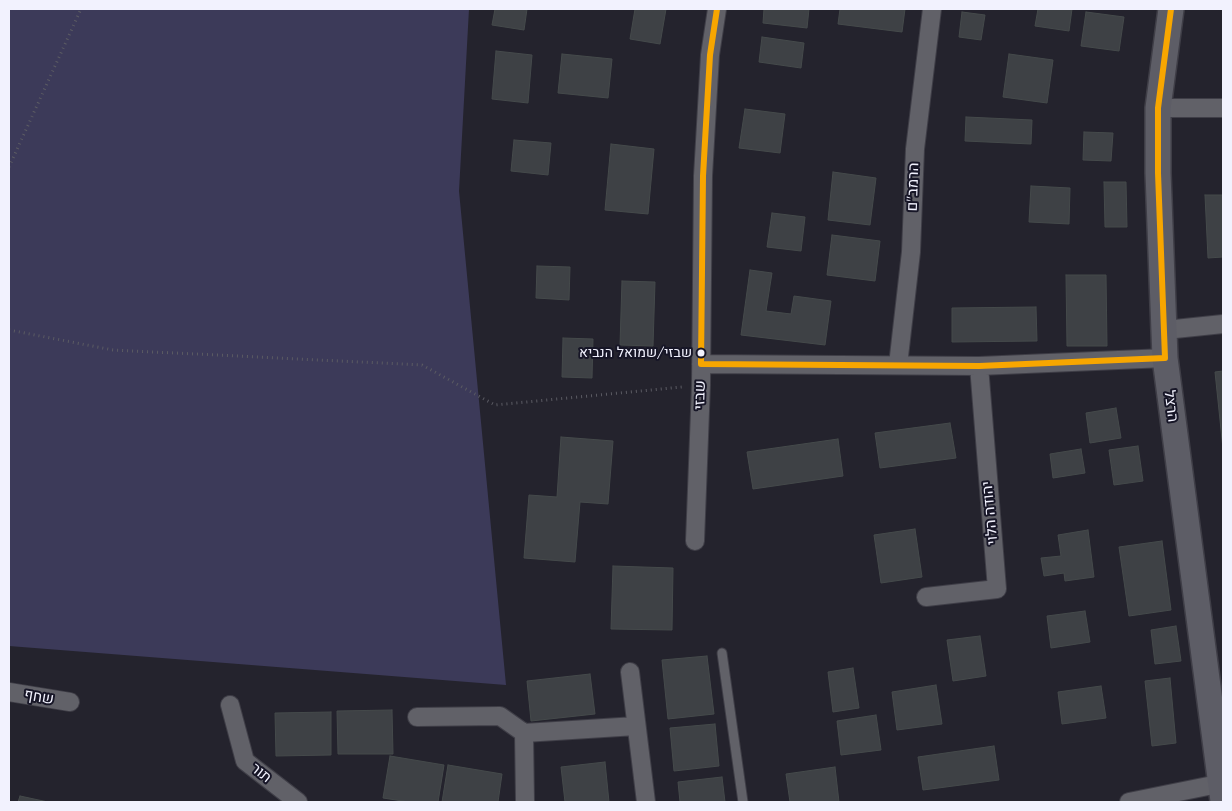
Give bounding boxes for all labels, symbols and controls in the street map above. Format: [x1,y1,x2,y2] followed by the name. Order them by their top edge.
[903,162,923,212] street label: הרמב"ם
[579,345,692,361] place label: שבזי/שמואל הנביא
[696,348,706,358] marker: שבזי/שמואל הנביא
[690,380,710,410] street label: שבזי
[1160,389,1182,423] street label: הרצל
[978,480,1002,546] street label: יהודה הלוי
[23,686,55,708] street label: שחף
[247,759,275,787] street label: תור

